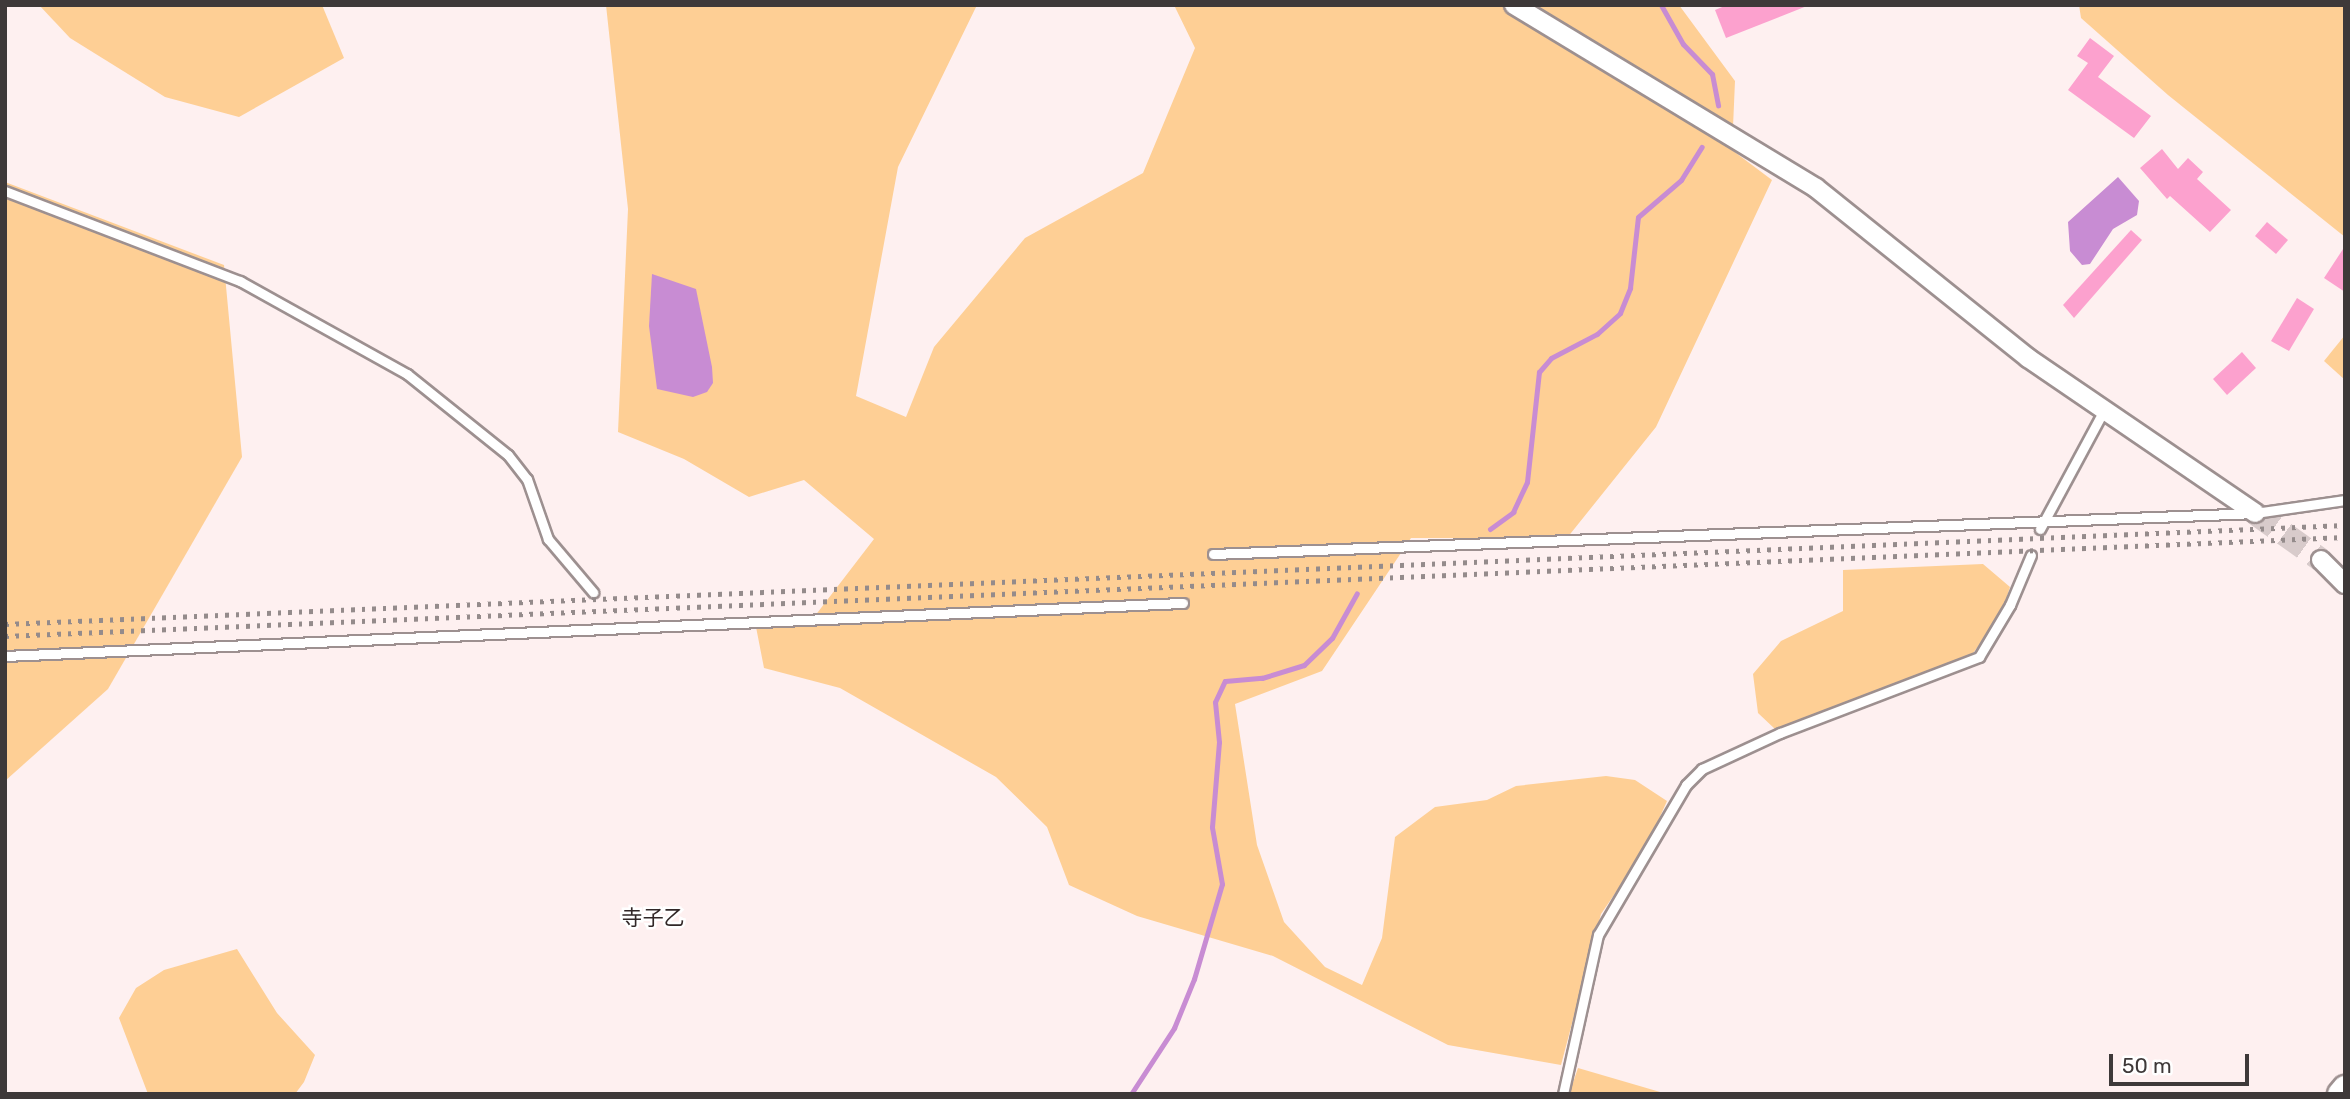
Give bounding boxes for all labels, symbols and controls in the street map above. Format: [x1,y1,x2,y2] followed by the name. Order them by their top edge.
[622,905,684,931] district label: 寺子乙
[2112,1040,2252,1084] scale bar
[2122,1053,2172,1078] text: 50 m

